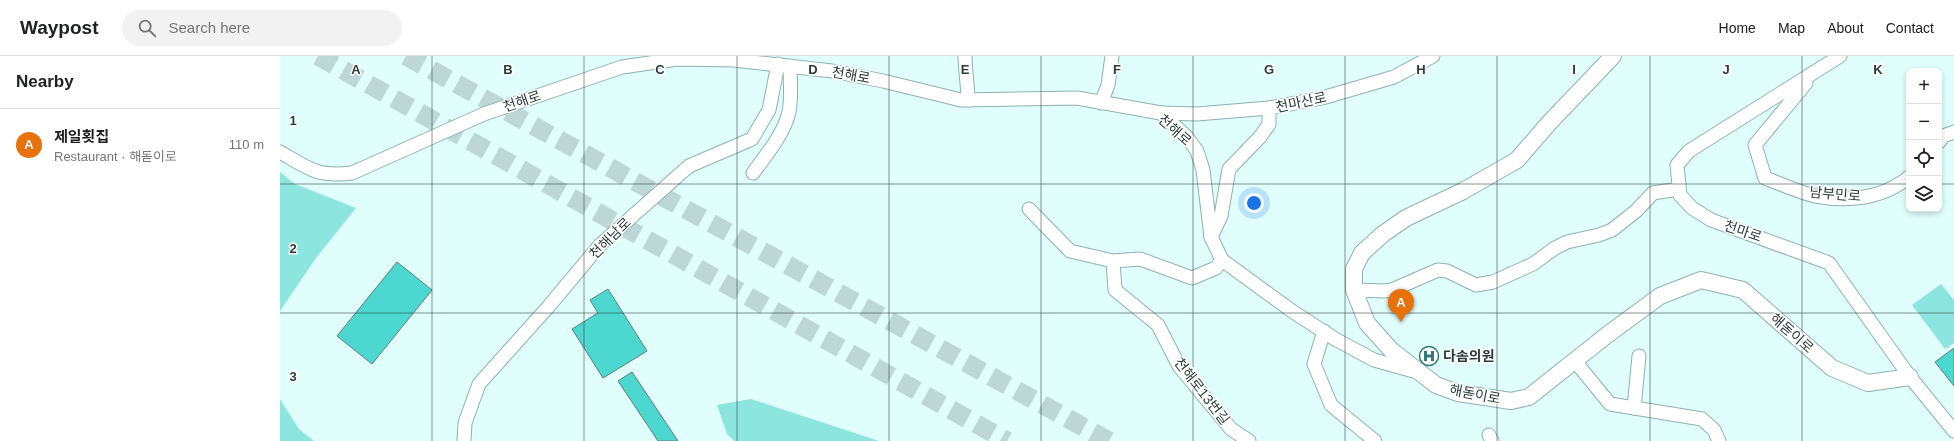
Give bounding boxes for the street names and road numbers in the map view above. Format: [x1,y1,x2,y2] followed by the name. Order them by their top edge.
[831,64,872,86] street label: 천해로
[501,87,543,115] street label: 천해로
[1274,89,1328,115] street label: 천마산로
[1155,111,1195,149] street label: 천해로
[1809,184,1861,204] street label: 남부민로
[586,214,634,262] street label: 천해남로
[1722,217,1764,245] street label: 천마로
[1767,310,1817,356] street label: 해돋이로
[1171,355,1233,427] street label: 천해로13번길
[1448,381,1502,407] street label: 해돋이로

